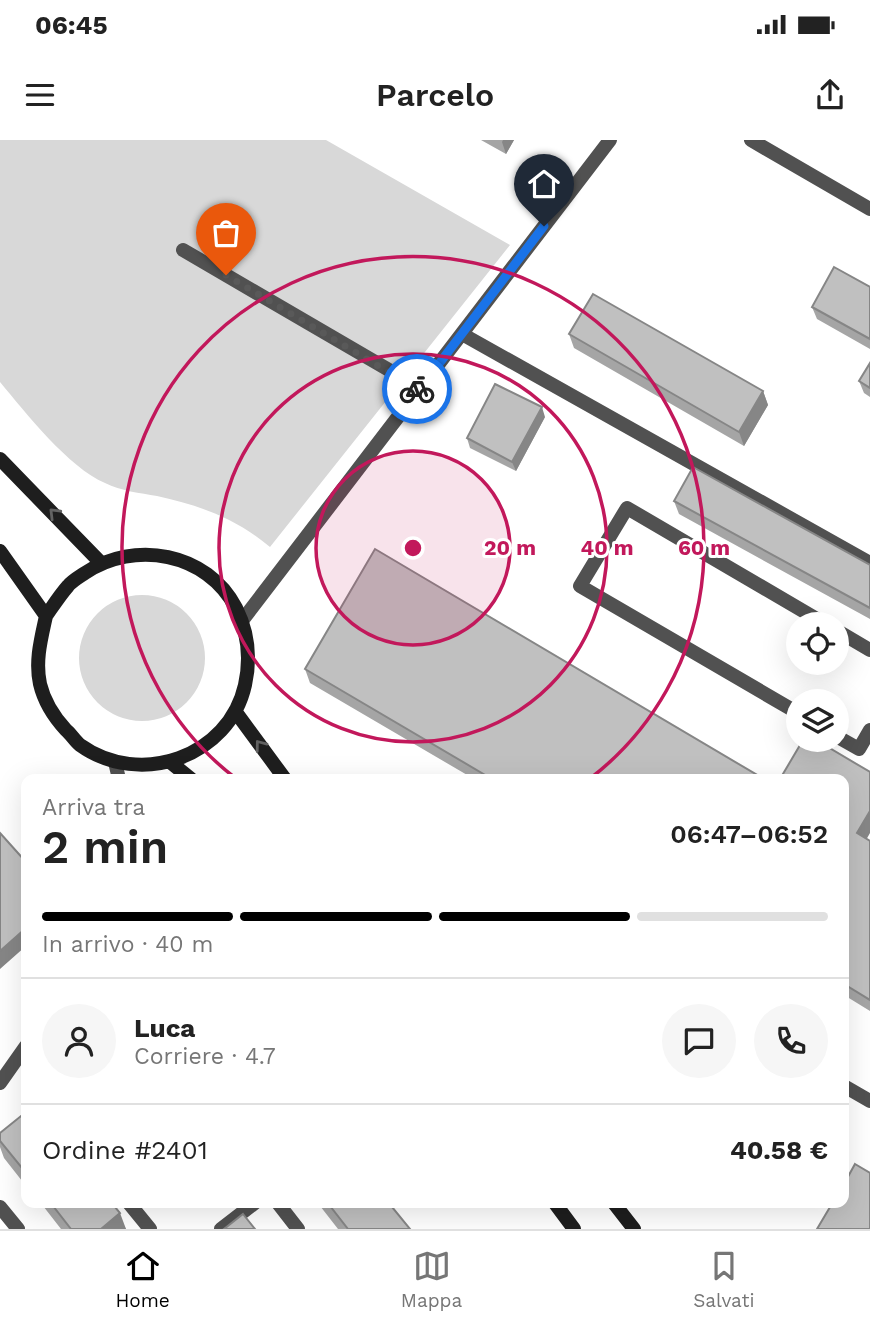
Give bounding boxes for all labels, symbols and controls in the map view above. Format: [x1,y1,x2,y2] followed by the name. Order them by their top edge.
[35,10,108,40] text: 06:45
[21,76,59,114] icon: menu
[376,76,494,114] text: Parcelo
[811,76,849,114] icon: share
[514,154,574,226] pin
[525,165,563,203] icon: home
[196,203,256,275] pin
[207,214,245,252] icon: bag
[382,354,452,424] courier
[398,370,436,408] icon: bike
[49,508,62,521] one-way arrow
[484,535,536,560] text: 20 m
[581,535,633,560] text: 40 m
[678,535,730,560] text: 60 m
[401,536,425,560] centre of rings
[786,612,849,752] map controls
[786,612,849,675] button: locate
[786,689,849,752] button: layers
[256,740,269,752] one-way arrow
[42,794,145,821] text: Arriva tra
[670,819,828,849] text: 06:47–06:52
[42,820,168,874] text: 2 min
[42,931,213,958] text: In arrivo · 40 m
[42,1004,116,1078] button: person
[662,1004,736,1078] button: chat
[754,1004,828,1078] button: phone
[134,1013,195,1043] text: Luca
[134,1043,276,1070] text: Corriere · 4.7
[42,1135,208,1165] text: Ordine #2401
[730,1135,828,1165] text: 40.58 €
[116,1247,170,1312] tab: Home
[401,1247,462,1312] tab: Mappa
[693,1247,754,1312] tab: Salvati

